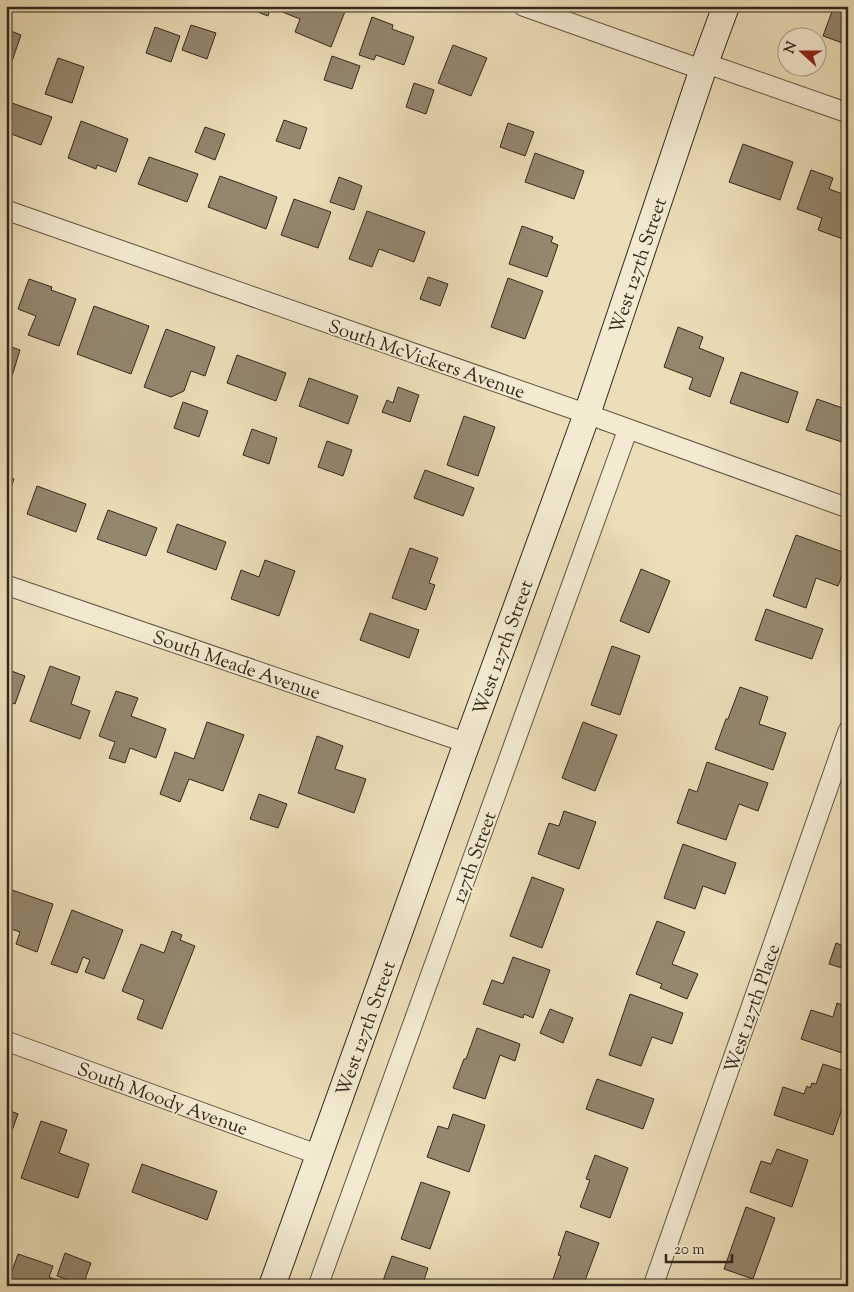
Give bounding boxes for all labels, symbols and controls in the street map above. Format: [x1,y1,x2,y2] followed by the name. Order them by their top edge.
[776,28,826,78] north arrow
[780,39,803,57] text: N
[604,194,675,338] street label: West 127th Street
[324,314,528,407] street label: South McVickers Avenue
[467,576,541,719] street label: West 127th Street
[149,625,324,708] street label: South Meade Avenue
[446,808,505,907] street label: 127th Street
[719,941,788,1077] street label: West 127th Place
[330,957,404,1100] street label: West 127th Street
[73,1057,251,1144] street label: South Moody Avenue
[666,1232,733,1264] scale bar
[674,1240,705,1261] text: 20 m

